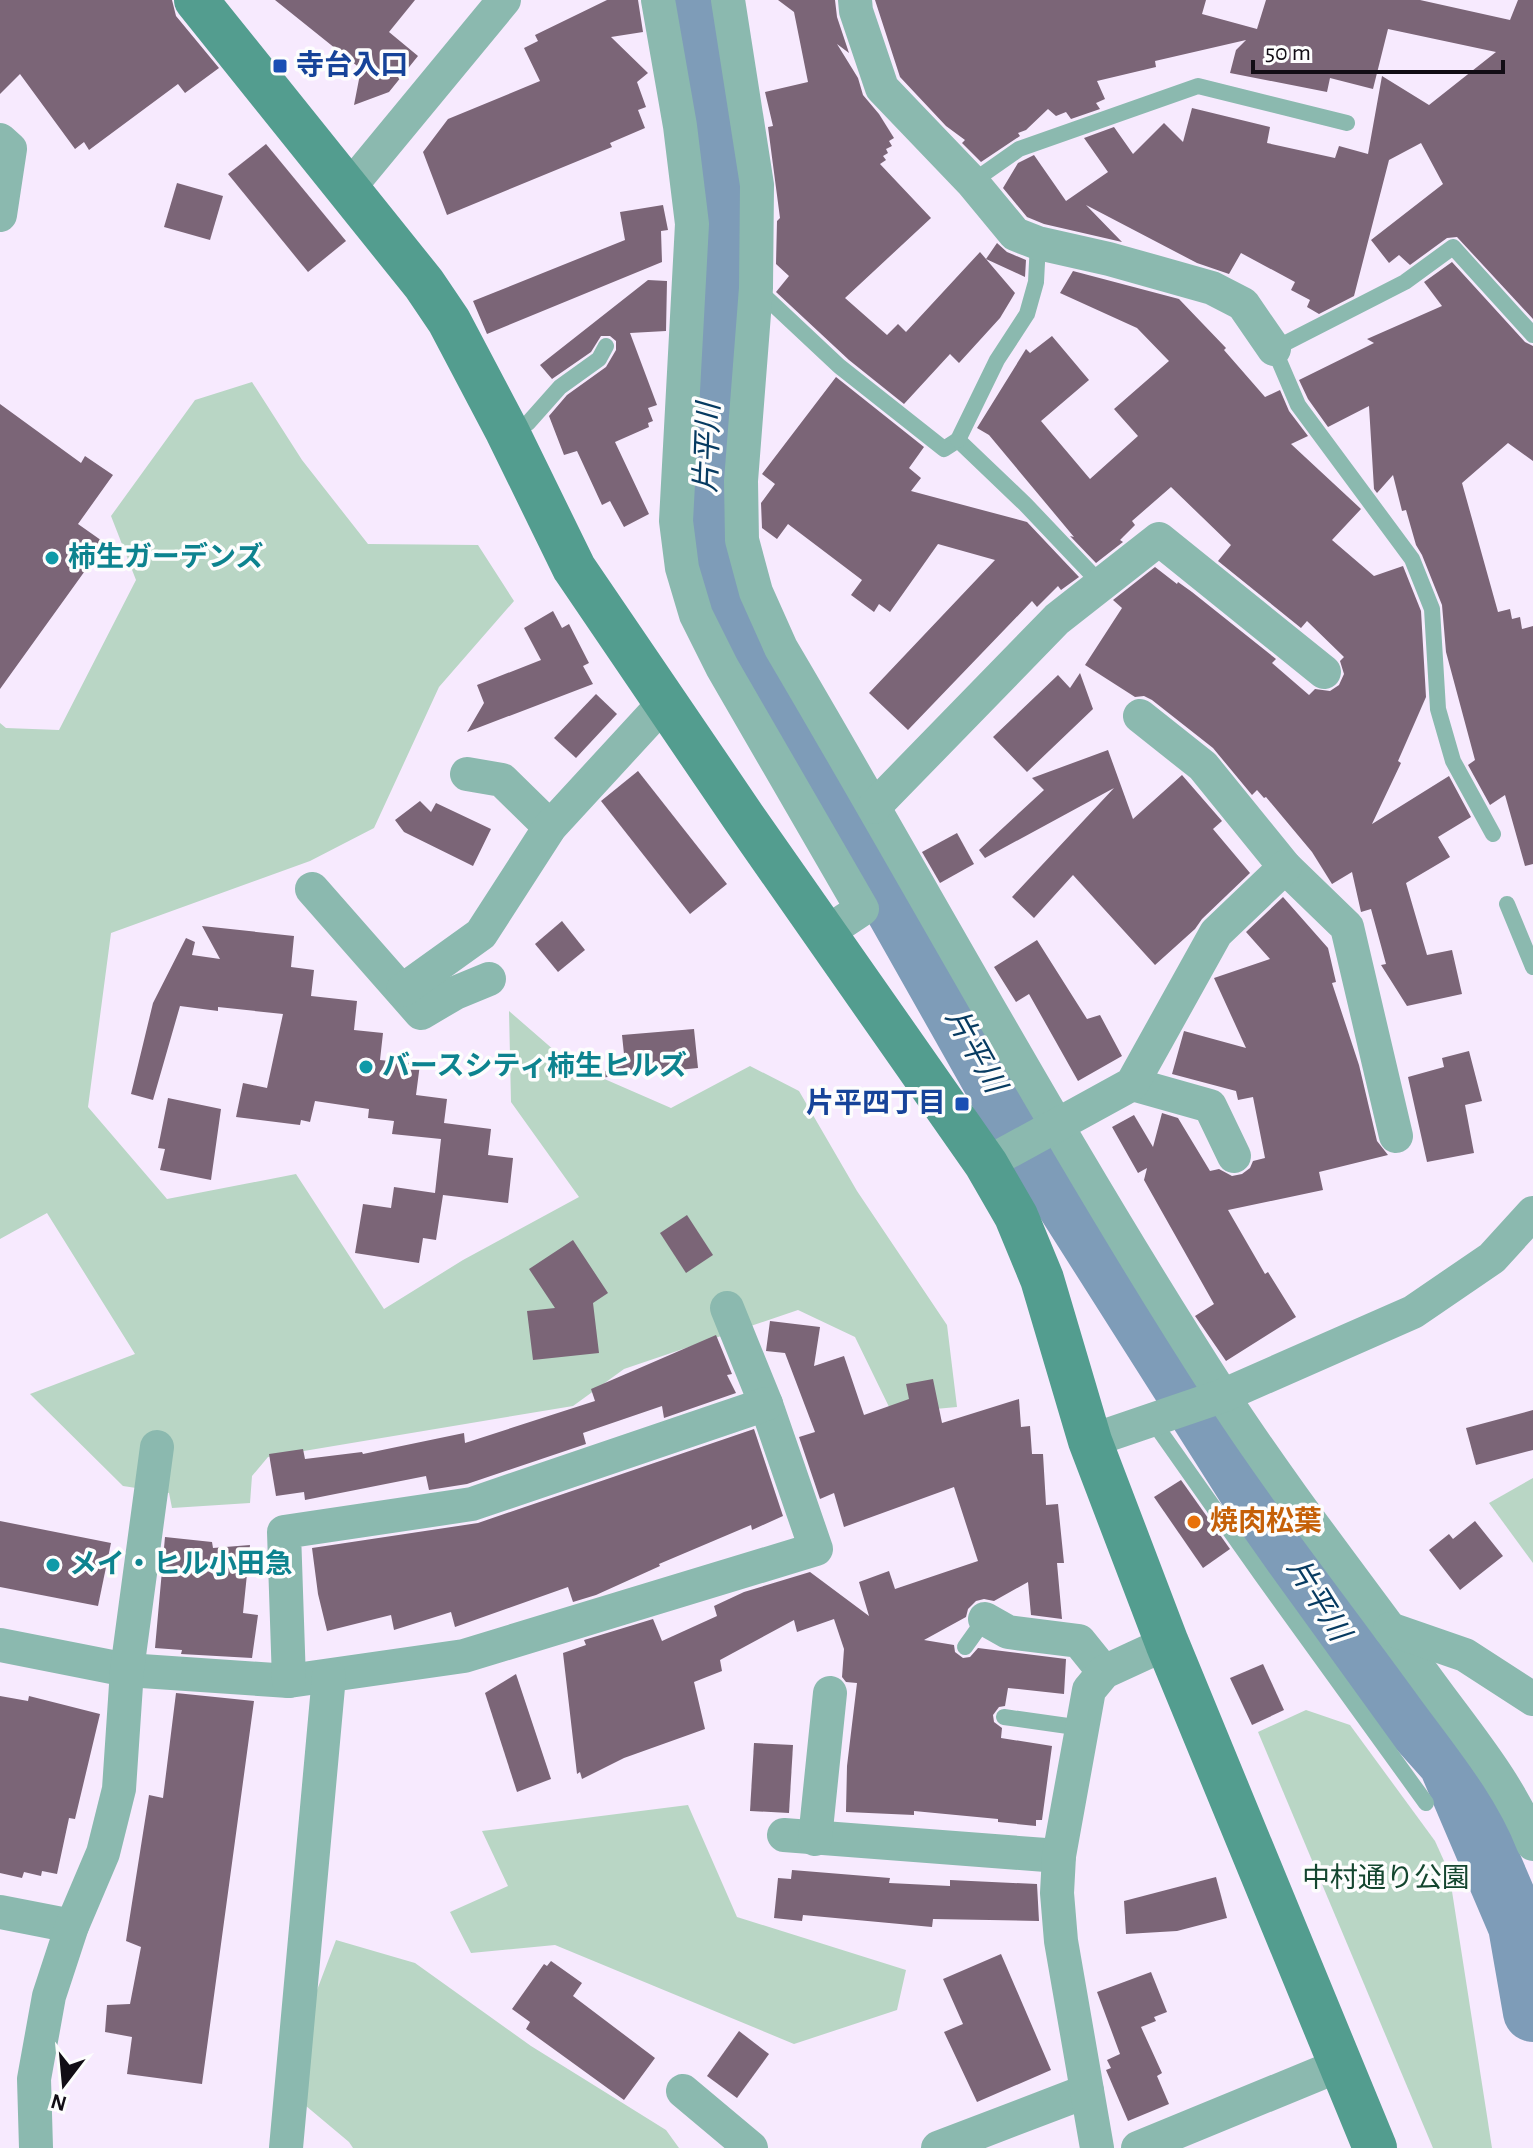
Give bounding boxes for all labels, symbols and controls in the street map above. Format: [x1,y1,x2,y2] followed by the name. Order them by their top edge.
[1253,24,1503,74] scale bar
[1265,41,1311,65] text: 50 m
[296,49,408,80] place label: 寺台入口
[271,57,289,75] marker: 寺台入口
[689,399,725,493] water label: 片平川
[68,541,263,572] place label: 柿生ガーデンズ
[43,549,61,567] marker: 柿生ガーデンズ
[940,1003,1013,1100] water label: 片平川
[382,1050,687,1081] place label: バースシティ柿生ヒルズ
[357,1058,375,1076] marker: バースシティ柿生ヒルズ
[806,1088,946,1118] place label: 片平四丁目
[953,1095,971,1113] marker: 片平四丁目
[1210,1506,1322,1536] place label: 焼肉松葉
[1185,1513,1203,1531] marker: 焼肉松葉
[69,1549,293,1579] place label: メイ・ヒル小田急
[1281,1553,1358,1649] water label: 片平川
[44,1556,62,1574] marker: メイ・ヒル小田急
[1302,1863,1470,1893] park label: 中村通り公園
[24,2044,104,2124] north arrow
[48,2090,69,2115] text: N

